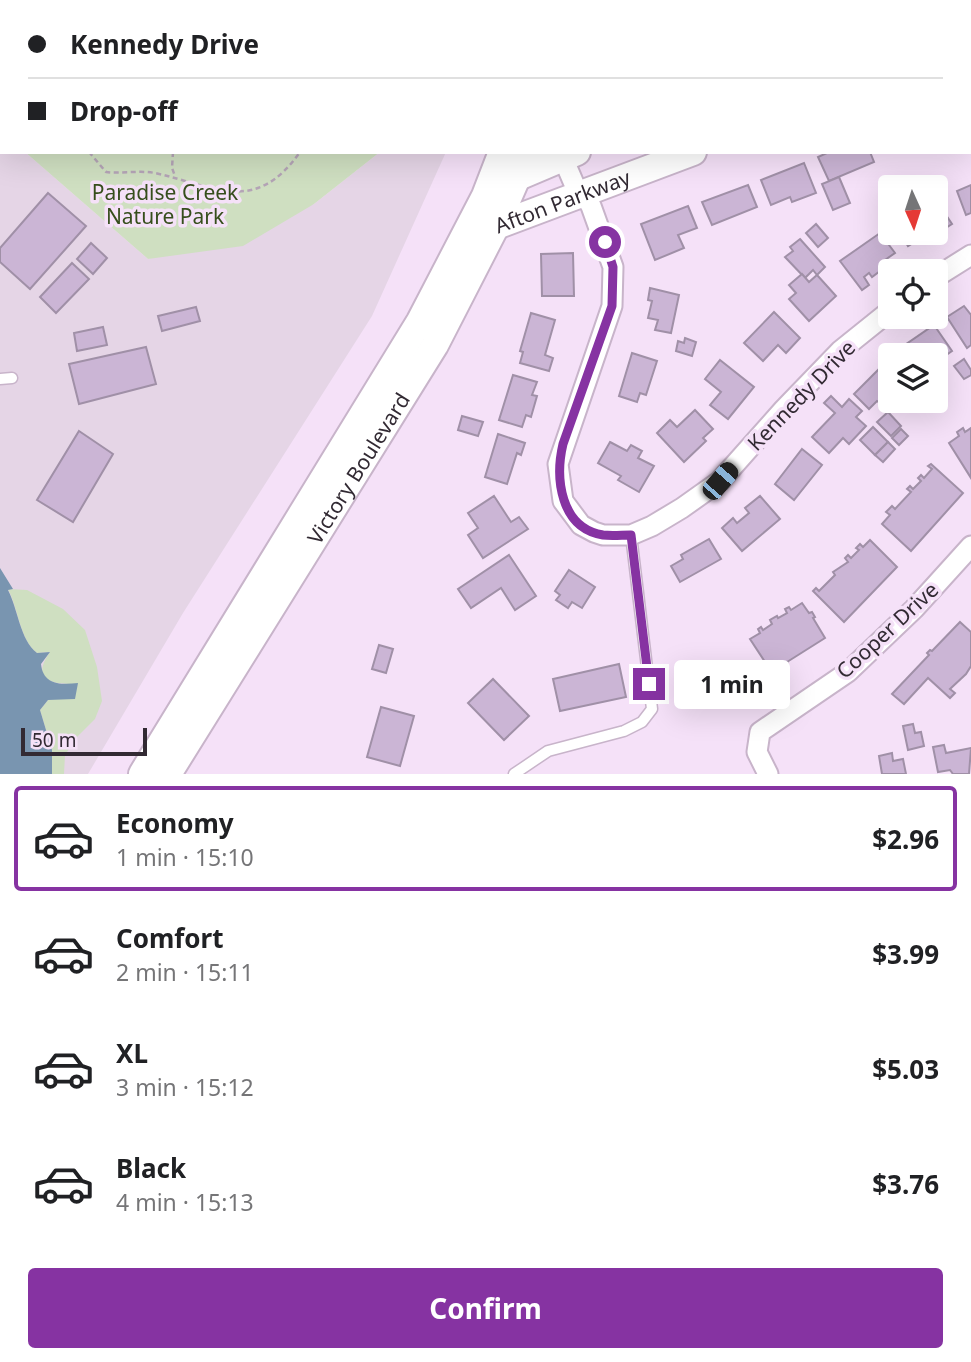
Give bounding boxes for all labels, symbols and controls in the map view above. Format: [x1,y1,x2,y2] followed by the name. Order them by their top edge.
[70,26,259,62] text: Kennedy Drive
[70,93,177,129] text: Drop-off
[491,163,634,239] street label: Afton Parkway
[878,175,948,245] north arrow
[878,175,948,413] map controls
[92,178,239,230] park label: Paradise Creek Nature Park
[589,226,621,258] route start
[878,259,948,329] button: locate
[741,334,861,456] street label: Kennedy Drive
[878,343,948,413] button: layers
[301,387,416,549] street label: Victory Boulevard
[699,458,742,504] car
[830,576,944,684] street label: Cooper Drive
[674,660,789,708] callout: 1 min
[633,668,665,700] route end
[700,668,764,700] text: 1 min
[21,725,147,757] scale bar
[32,727,76,753] text: 50 m
[116,805,234,841] text: Economy
[32,807,95,870] icon: car
[872,821,939,857] text: $2.96
[116,841,254,873] text: 1 min · 15:10
[116,920,224,956] text: Comfort
[32,922,95,985] icon: car
[872,936,939,972] text: $3.99
[116,956,254,988] text: 2 min · 15:11
[116,1035,148,1071] text: XL
[32,1037,95,1100] icon: car
[872,1051,939,1087] text: $5.03
[116,1071,254,1103] text: 3 min · 15:12
[116,1150,186,1186] text: Black
[32,1152,95,1215] icon: car
[872,1166,939,1202] text: $3.76
[116,1186,254,1218] text: 4 min · 15:13
[28,1268,943,1348] button: Confirm

